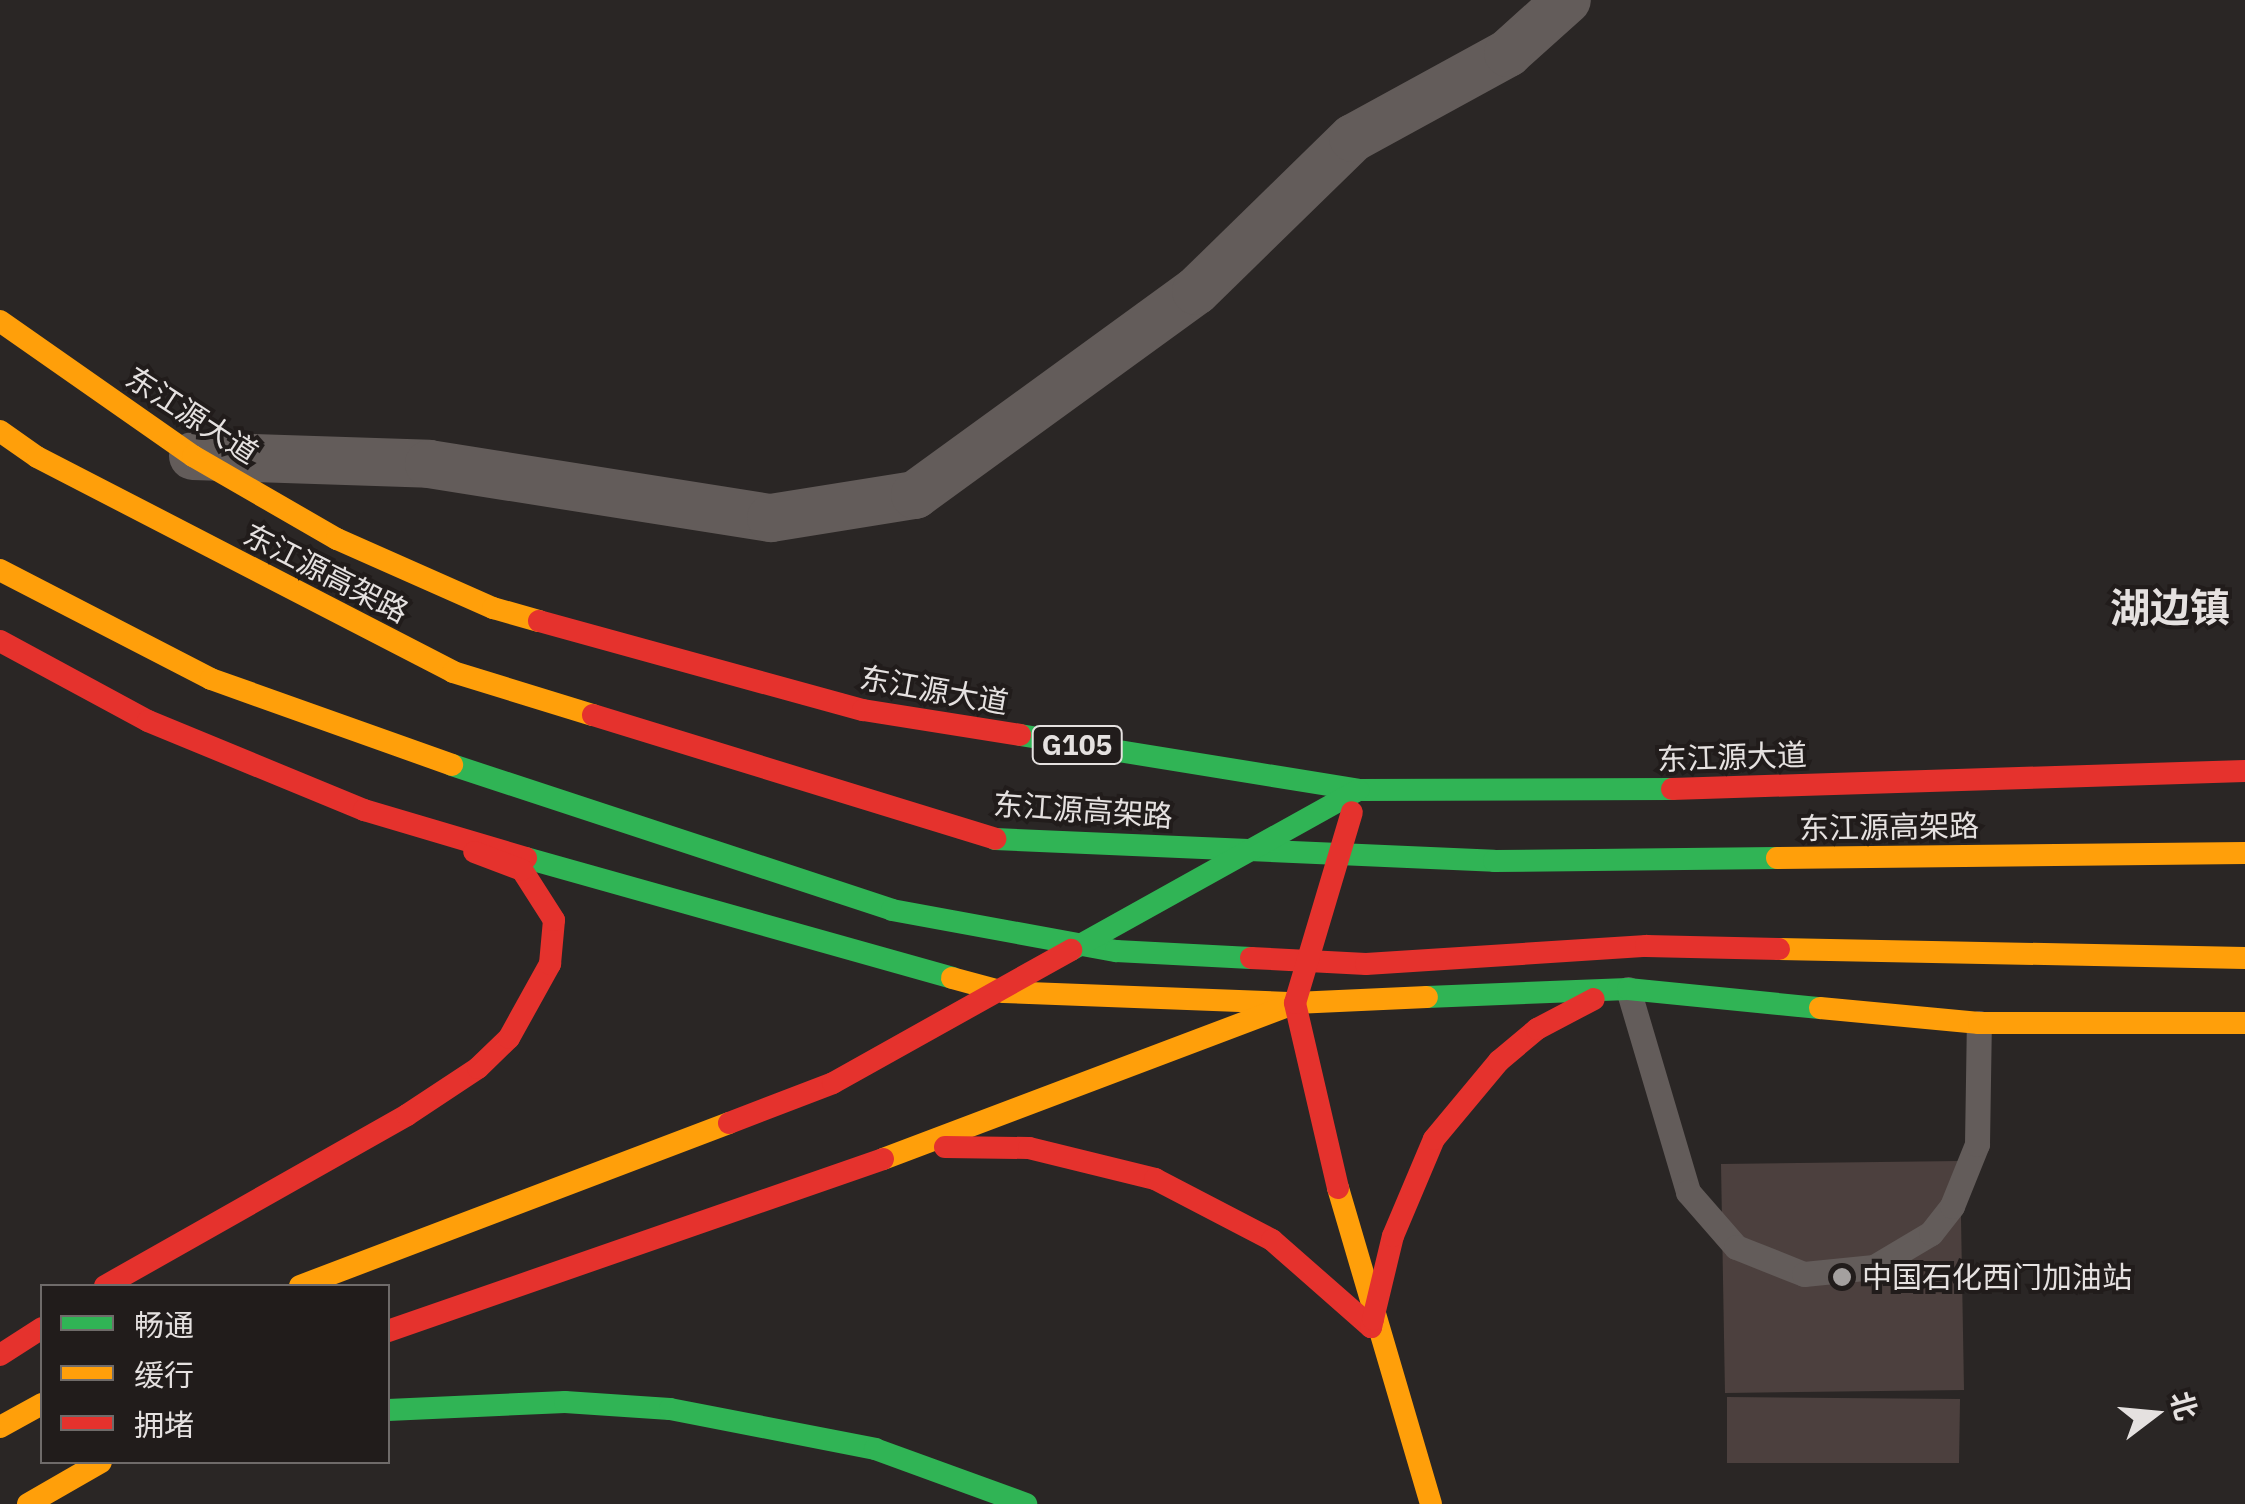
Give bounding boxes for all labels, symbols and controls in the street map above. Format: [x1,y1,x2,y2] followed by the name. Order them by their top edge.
[119,359,265,471] street label: 东江源大道
[238,516,414,630] street label: 东江源高架路
[2110,583,2230,631] district label: 湖边镇
[857,659,1011,721] street label: 东江源大道
[1030,722,1124,768] road number: G105
[1656,736,1808,778] street label: 东江源大道
[992,786,1174,834] street label: 东江源高架路
[1799,807,1979,847] street label: 东江源高架路
[1862,1259,2132,1295] place label: 中国石化西门加油站
[1831,1266,1853,1288] marker: 中国石化西门加油站
[40,1284,390,1464] legend
[134,1305,194,1344] text: 畅通
[134,1355,194,1394] text: 缓行
[2105,1364,2205,1464] north arrow
[2163,1387,2206,1424] text: 北
[134,1405,194,1444] text: 拥堵

